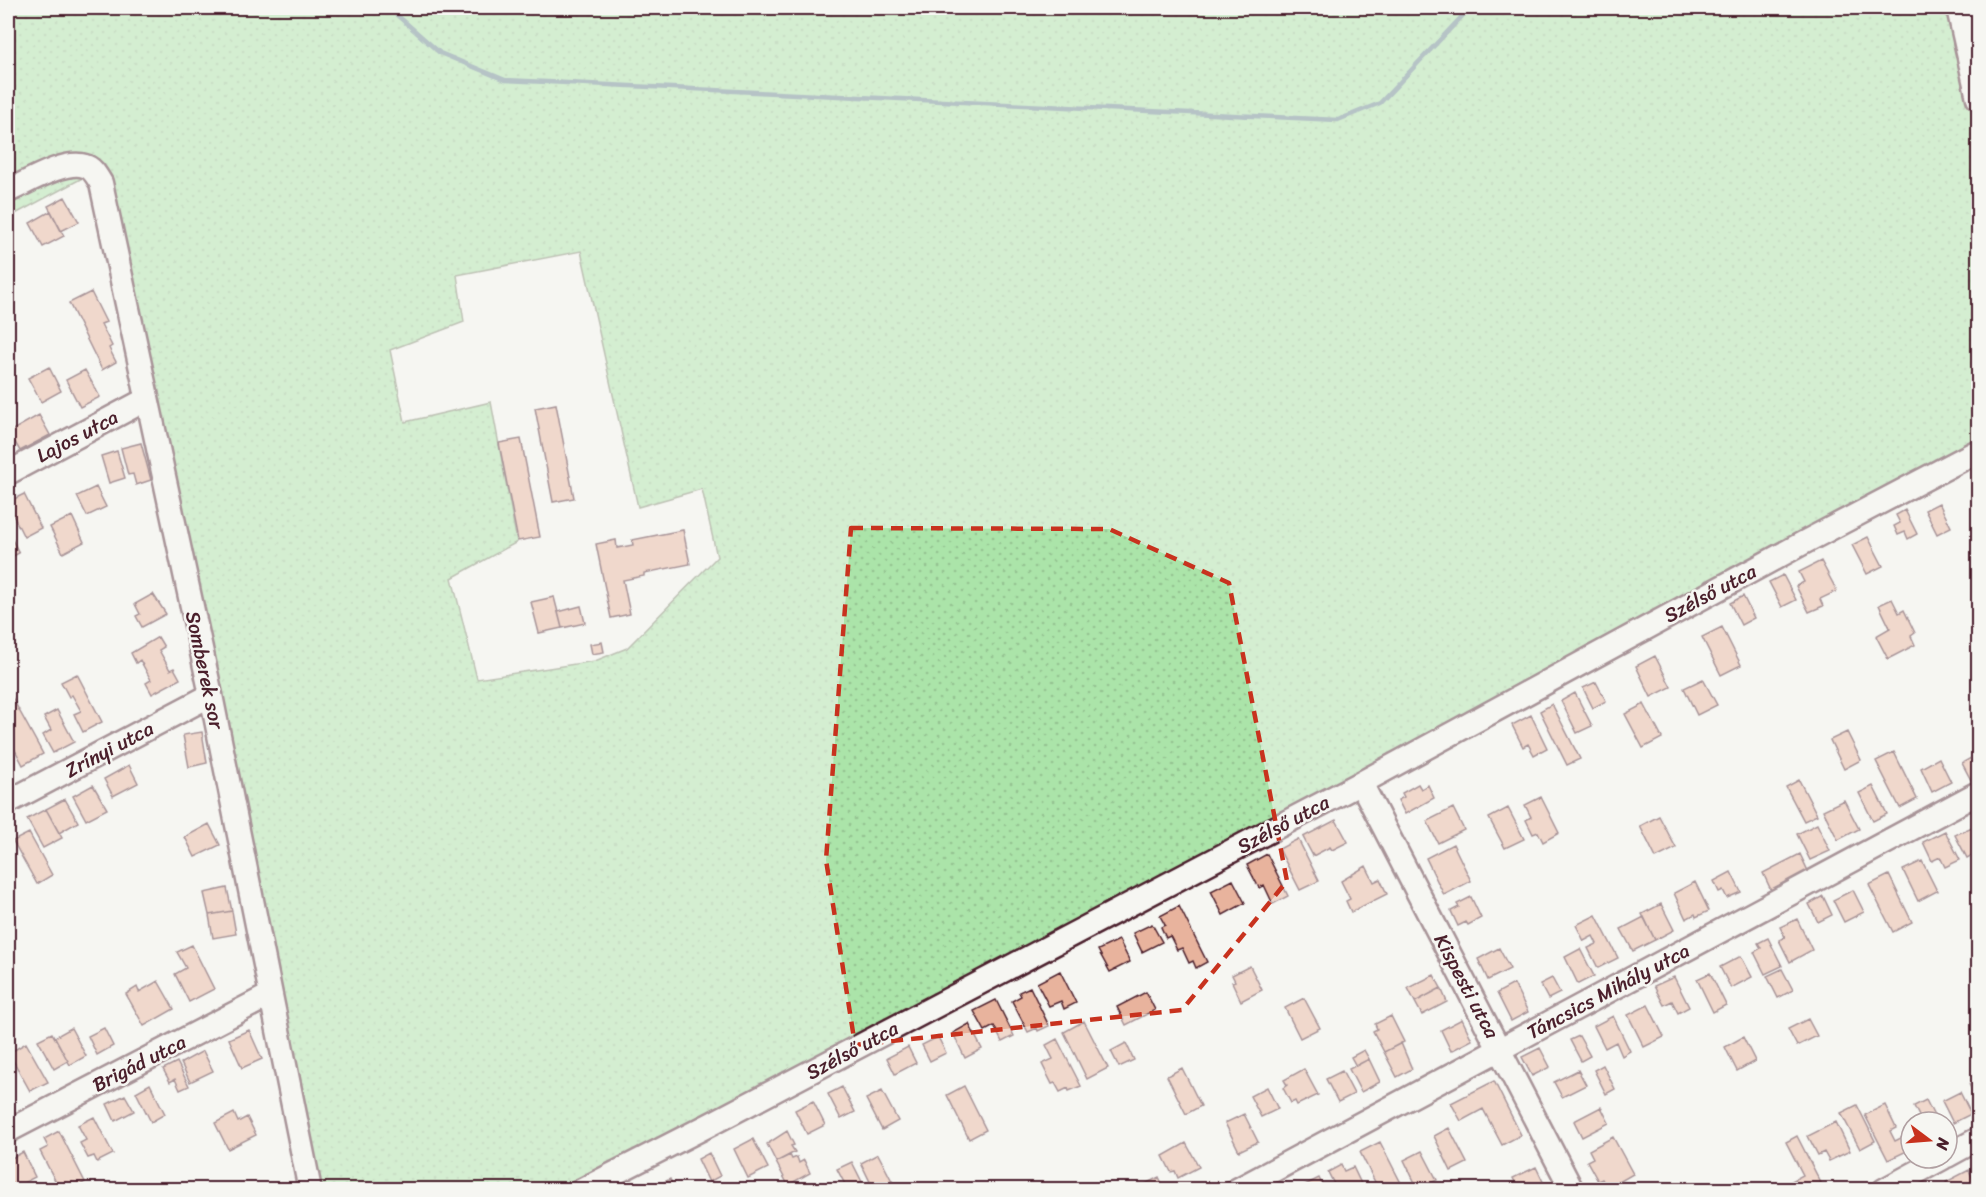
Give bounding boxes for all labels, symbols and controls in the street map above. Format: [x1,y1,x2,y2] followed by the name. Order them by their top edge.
[30,400,125,473] street label: Lajos utca
[1657,554,1764,633] street label: Szélső utca
[175,608,234,733] street label: Somberek sor
[58,711,160,788] street label: Zrínyi utca
[1230,785,1337,864] street label: Szélső utca
[1424,927,1509,1046] street label: Kispesti utca
[1520,934,1696,1049] street label: Táncsics Mihály utca
[799,1011,906,1090] street label: Szélső utca
[86,1025,192,1102] street label: Brigád utca
[1899,1110,1959,1170] north arrow
[1927,1134,1959,1154] text: N

